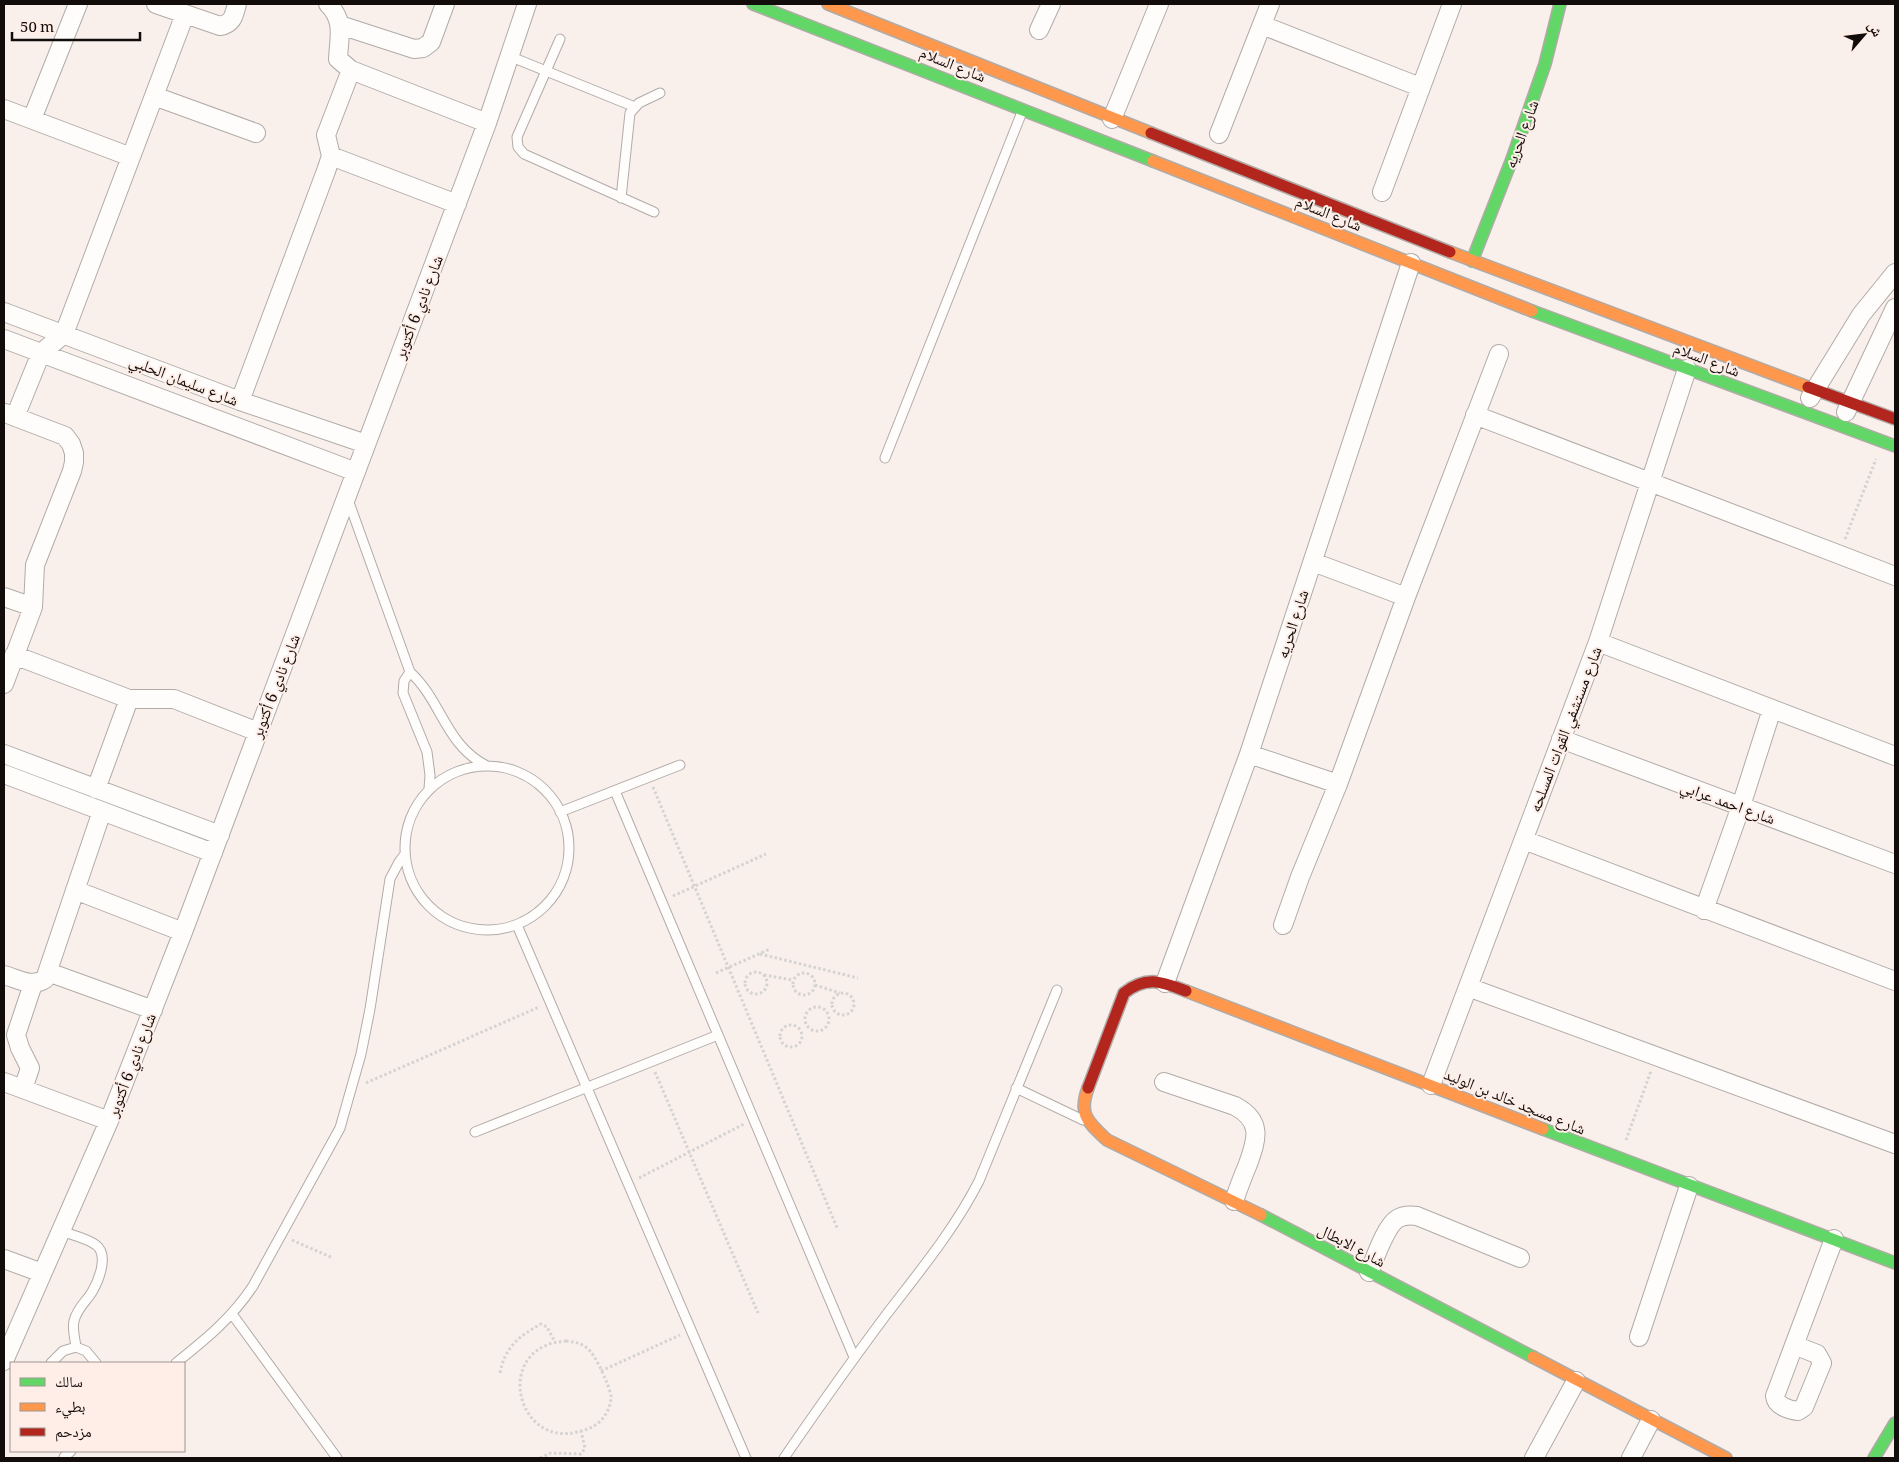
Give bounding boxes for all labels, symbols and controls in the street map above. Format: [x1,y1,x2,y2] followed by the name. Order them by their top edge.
[12,10,140,42] scale bar
[1839,10,1889,60] north arrow
[20,16,54,42] text: 50 m
[1860,18,1888,42] text: ش
[915,41,989,92] street label: شارع السلام
[1499,97,1548,173] street label: شارع الحريه
[1291,190,1365,241] street label: شارع السلام
[388,252,453,365] street label: شارع نادي 6 أكتوبر
[1669,336,1743,386] street label: شارع السلام
[125,349,242,416] street label: شارع سليمان الحلبي
[1271,587,1318,663] street label: شارع الحريه
[245,631,310,744] street label: شارع نادي 6 أكتوبر
[1523,643,1611,817] street label: شارع مستشفي القوات المسلحه
[1676,775,1778,834] street label: شارع احمد عرابي
[101,1010,166,1123] street label: شارع نادي 6 أكتوبر
[1439,1063,1589,1144] street label: شارع مسجد خالد بن الوليد
[1312,1218,1390,1277] street label: شارع الابطال
[10,1362,185,1452] legend
[55,1371,83,1397] text: سالك
[55,1396,85,1422] text: بطيء
[55,1421,92,1447] text: مزدحم

